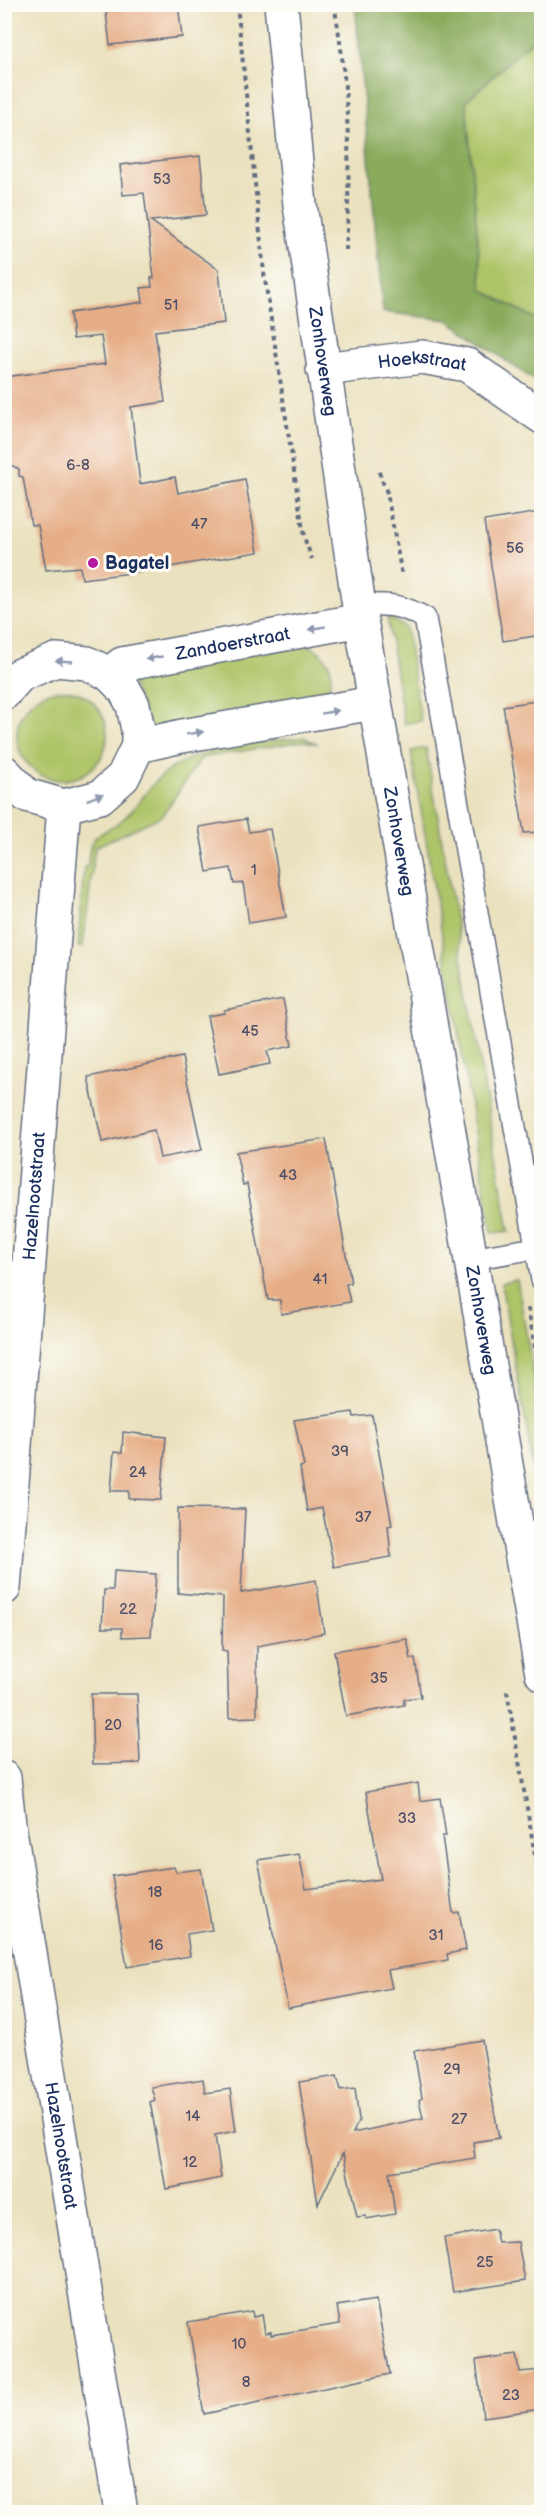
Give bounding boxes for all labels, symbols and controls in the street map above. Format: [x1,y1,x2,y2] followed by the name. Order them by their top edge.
[153,170,171,189] house number: 53
[164,296,178,315] house number: 51
[304,304,341,418] street label: Zonhoverweg
[377,347,469,376] street label: Hoekstraat
[66,456,90,475] house number: 6-8
[191,515,208,534] house number: 47
[506,539,524,558] house number: 56
[105,553,169,574] place label: Bagatel
[86,556,100,570] marker: Bagatel
[173,623,292,665] street label: Zandoerstraat
[308,624,327,633] one-way arrow
[145,653,164,662] one-way arrow
[55,657,74,666] one-way arrow
[321,707,340,716] one-way arrow
[186,729,205,738] one-way arrow
[379,784,418,898] street label: Zonhoverweg
[86,791,104,801] one-way arrow
[251,861,257,880] house number: 1
[241,1022,259,1041] house number: 45
[19,1131,50,1261] street label: Hazelnootstraat
[279,1166,297,1185] house number: 43
[461,1263,500,1377] street label: Zonhoverweg
[313,1270,327,1289] house number: 41
[331,1442,349,1461] house number: 39
[129,1463,147,1482] house number: 24
[355,1508,372,1527] house number: 37
[119,1600,137,1619] house number: 22
[370,1669,388,1688] house number: 35
[104,1716,122,1735] house number: 20
[398,1809,416,1828] house number: 33
[148,1883,163,1902] house number: 18
[428,1926,444,1945] house number: 31
[149,1936,163,1955] house number: 16
[443,2060,461,2079] house number: 29
[40,2080,82,2211] street label: Hazelnootstraat
[186,2107,200,2126] house number: 14
[451,2110,468,2129] house number: 27
[183,2153,197,2172] house number: 12
[476,2253,494,2272] house number: 25
[232,2335,246,2354] house number: 10
[242,2373,251,2392] house number: 8
[502,2386,520,2405] house number: 23

